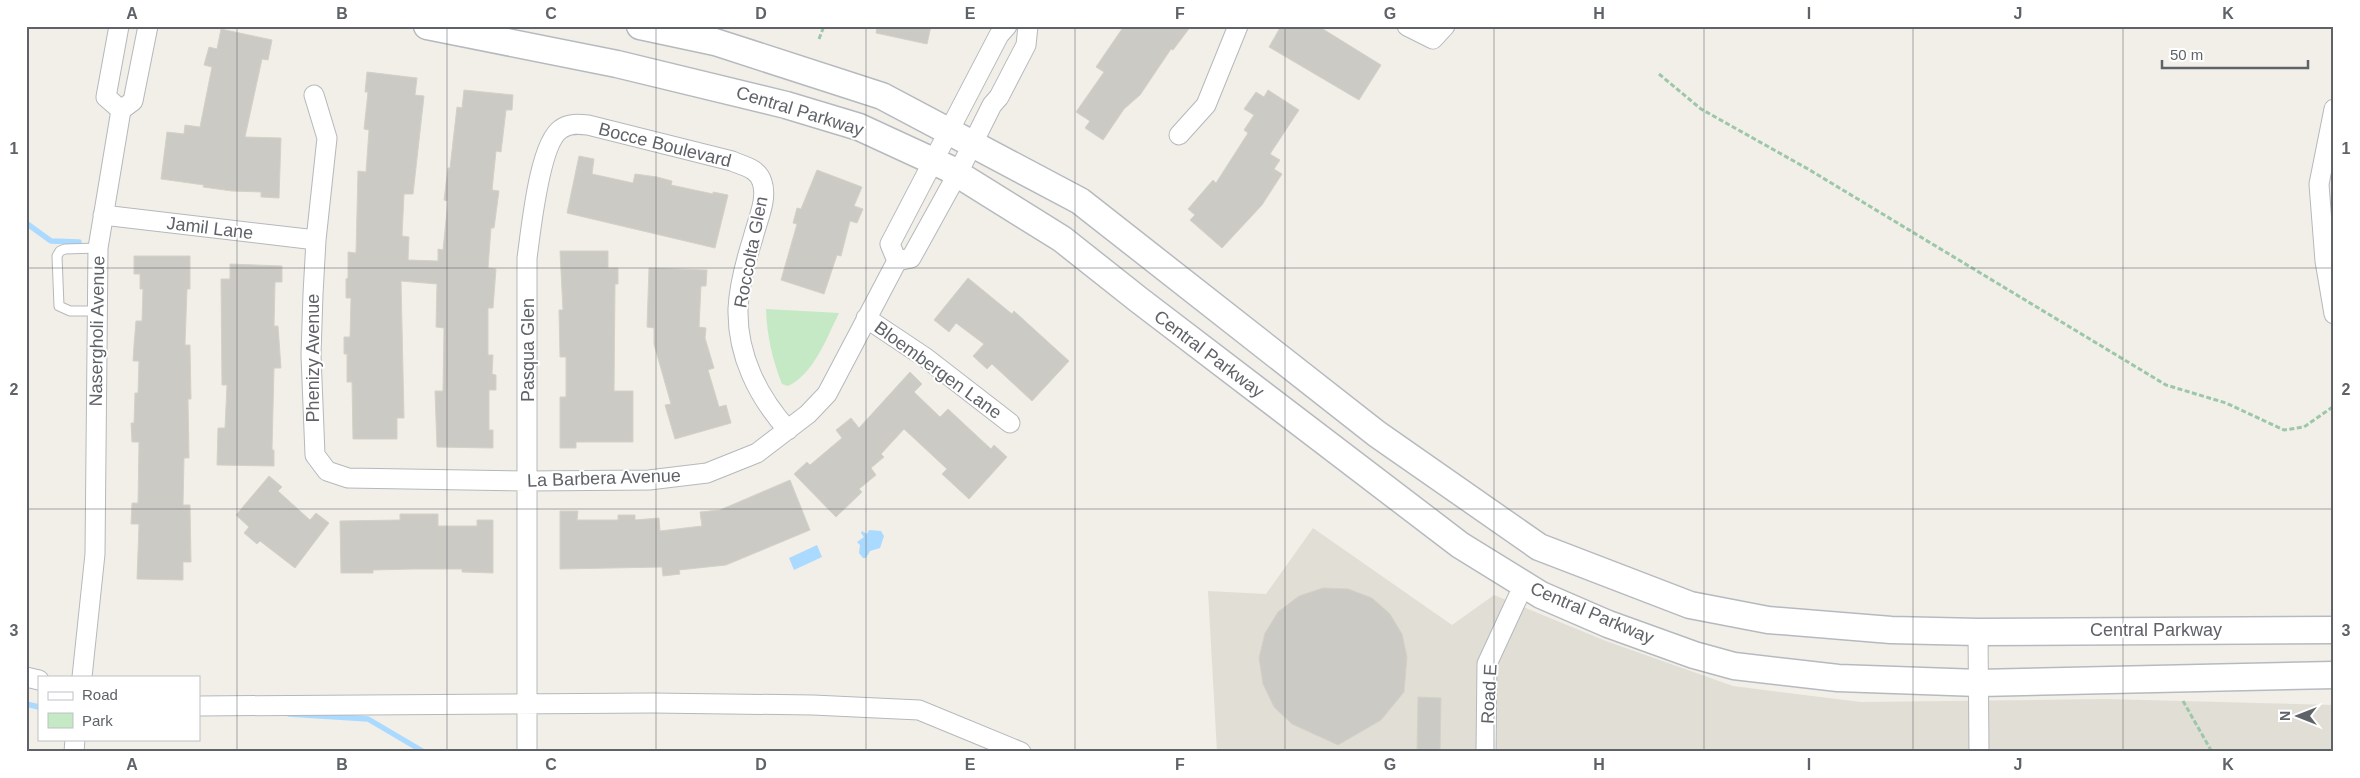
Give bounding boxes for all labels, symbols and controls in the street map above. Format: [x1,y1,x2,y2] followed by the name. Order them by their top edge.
[126,5,138,22] text: A
[336,5,348,22] text: B
[545,5,557,22] text: C
[755,5,767,22] text: D
[965,5,976,22] text: E
[1175,5,1185,22] text: F
[1384,5,1396,22] text: G
[1593,5,1605,22] text: H
[1807,5,1811,22] text: I
[2014,5,2022,22] text: J
[2222,5,2234,22] text: K
[2162,38,2309,70] scale bar
[2170,46,2203,63] text: 50 m
[734,82,866,140] street label: Central Parkway
[597,119,733,171] street label: Bocce Boulevard
[10,140,19,157] text: 1
[2342,140,2351,157] text: 1
[730,195,772,309] street label: Roccolta Glen
[166,213,254,243] street label: Jamil Lane
[86,255,108,407] street label: Nasergholi Avenue
[303,294,323,422] street label: Phenizy Avenue
[518,298,538,402] street label: Pasqua Glen
[1150,306,1268,402] street label: Central Parkway
[871,317,1005,423] street label: Bloembergen Lane
[10,381,19,398] text: 2
[2342,381,2351,398] text: 2
[527,465,681,491] street label: La Barbera Avenue
[1527,578,1657,648] street label: Central Parkway
[2090,620,2222,640] street label: Central Parkway
[10,622,19,639] text: 3
[2342,622,2351,639] text: 3
[1477,663,1501,725] street label: Road E
[38,676,200,740] legend
[82,686,118,703] text: Road
[2272,690,2322,740] north arrow
[2277,711,2293,721] text: N
[82,712,113,729] text: Park
[126,756,138,773] text: A
[336,756,348,773] text: B
[545,756,557,773] text: C
[755,756,767,773] text: D
[965,756,976,773] text: E
[1175,756,1185,773] text: F
[1384,756,1396,773] text: G
[1593,756,1605,773] text: H
[1807,756,1811,773] text: I
[2014,756,2022,773] text: J
[2222,756,2234,773] text: K

